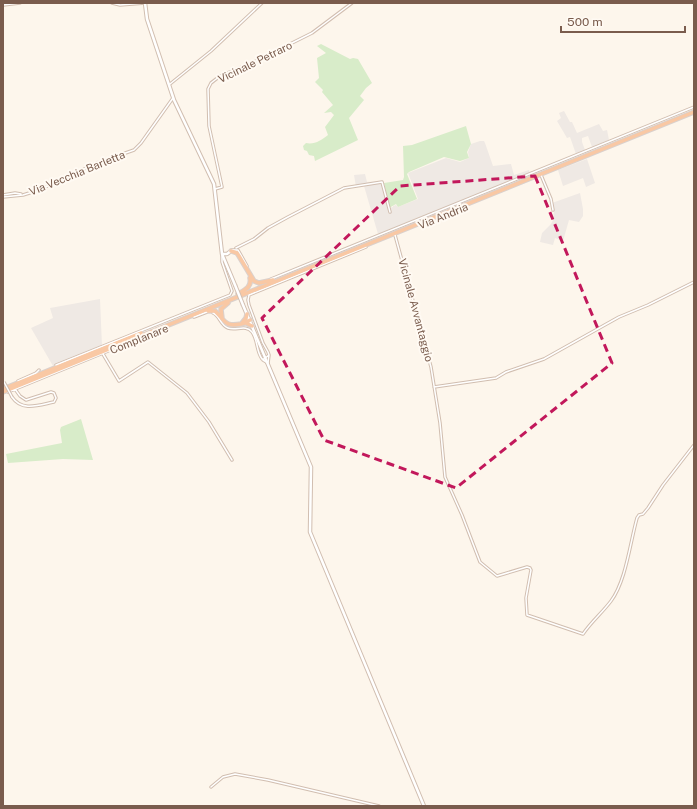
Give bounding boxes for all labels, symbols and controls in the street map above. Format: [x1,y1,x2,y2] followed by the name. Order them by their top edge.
[561,8,685,34] scale bar
[567,15,603,29] text: 500 m
[216,39,294,85] street label: Vicinale Petraro
[27,148,127,198] street label: Via Vecchia Barletta
[416,201,470,231] street label: Via Andria
[396,257,436,363] street label: Vicinale Avvantaggio
[108,322,170,356] street label: Complanare

